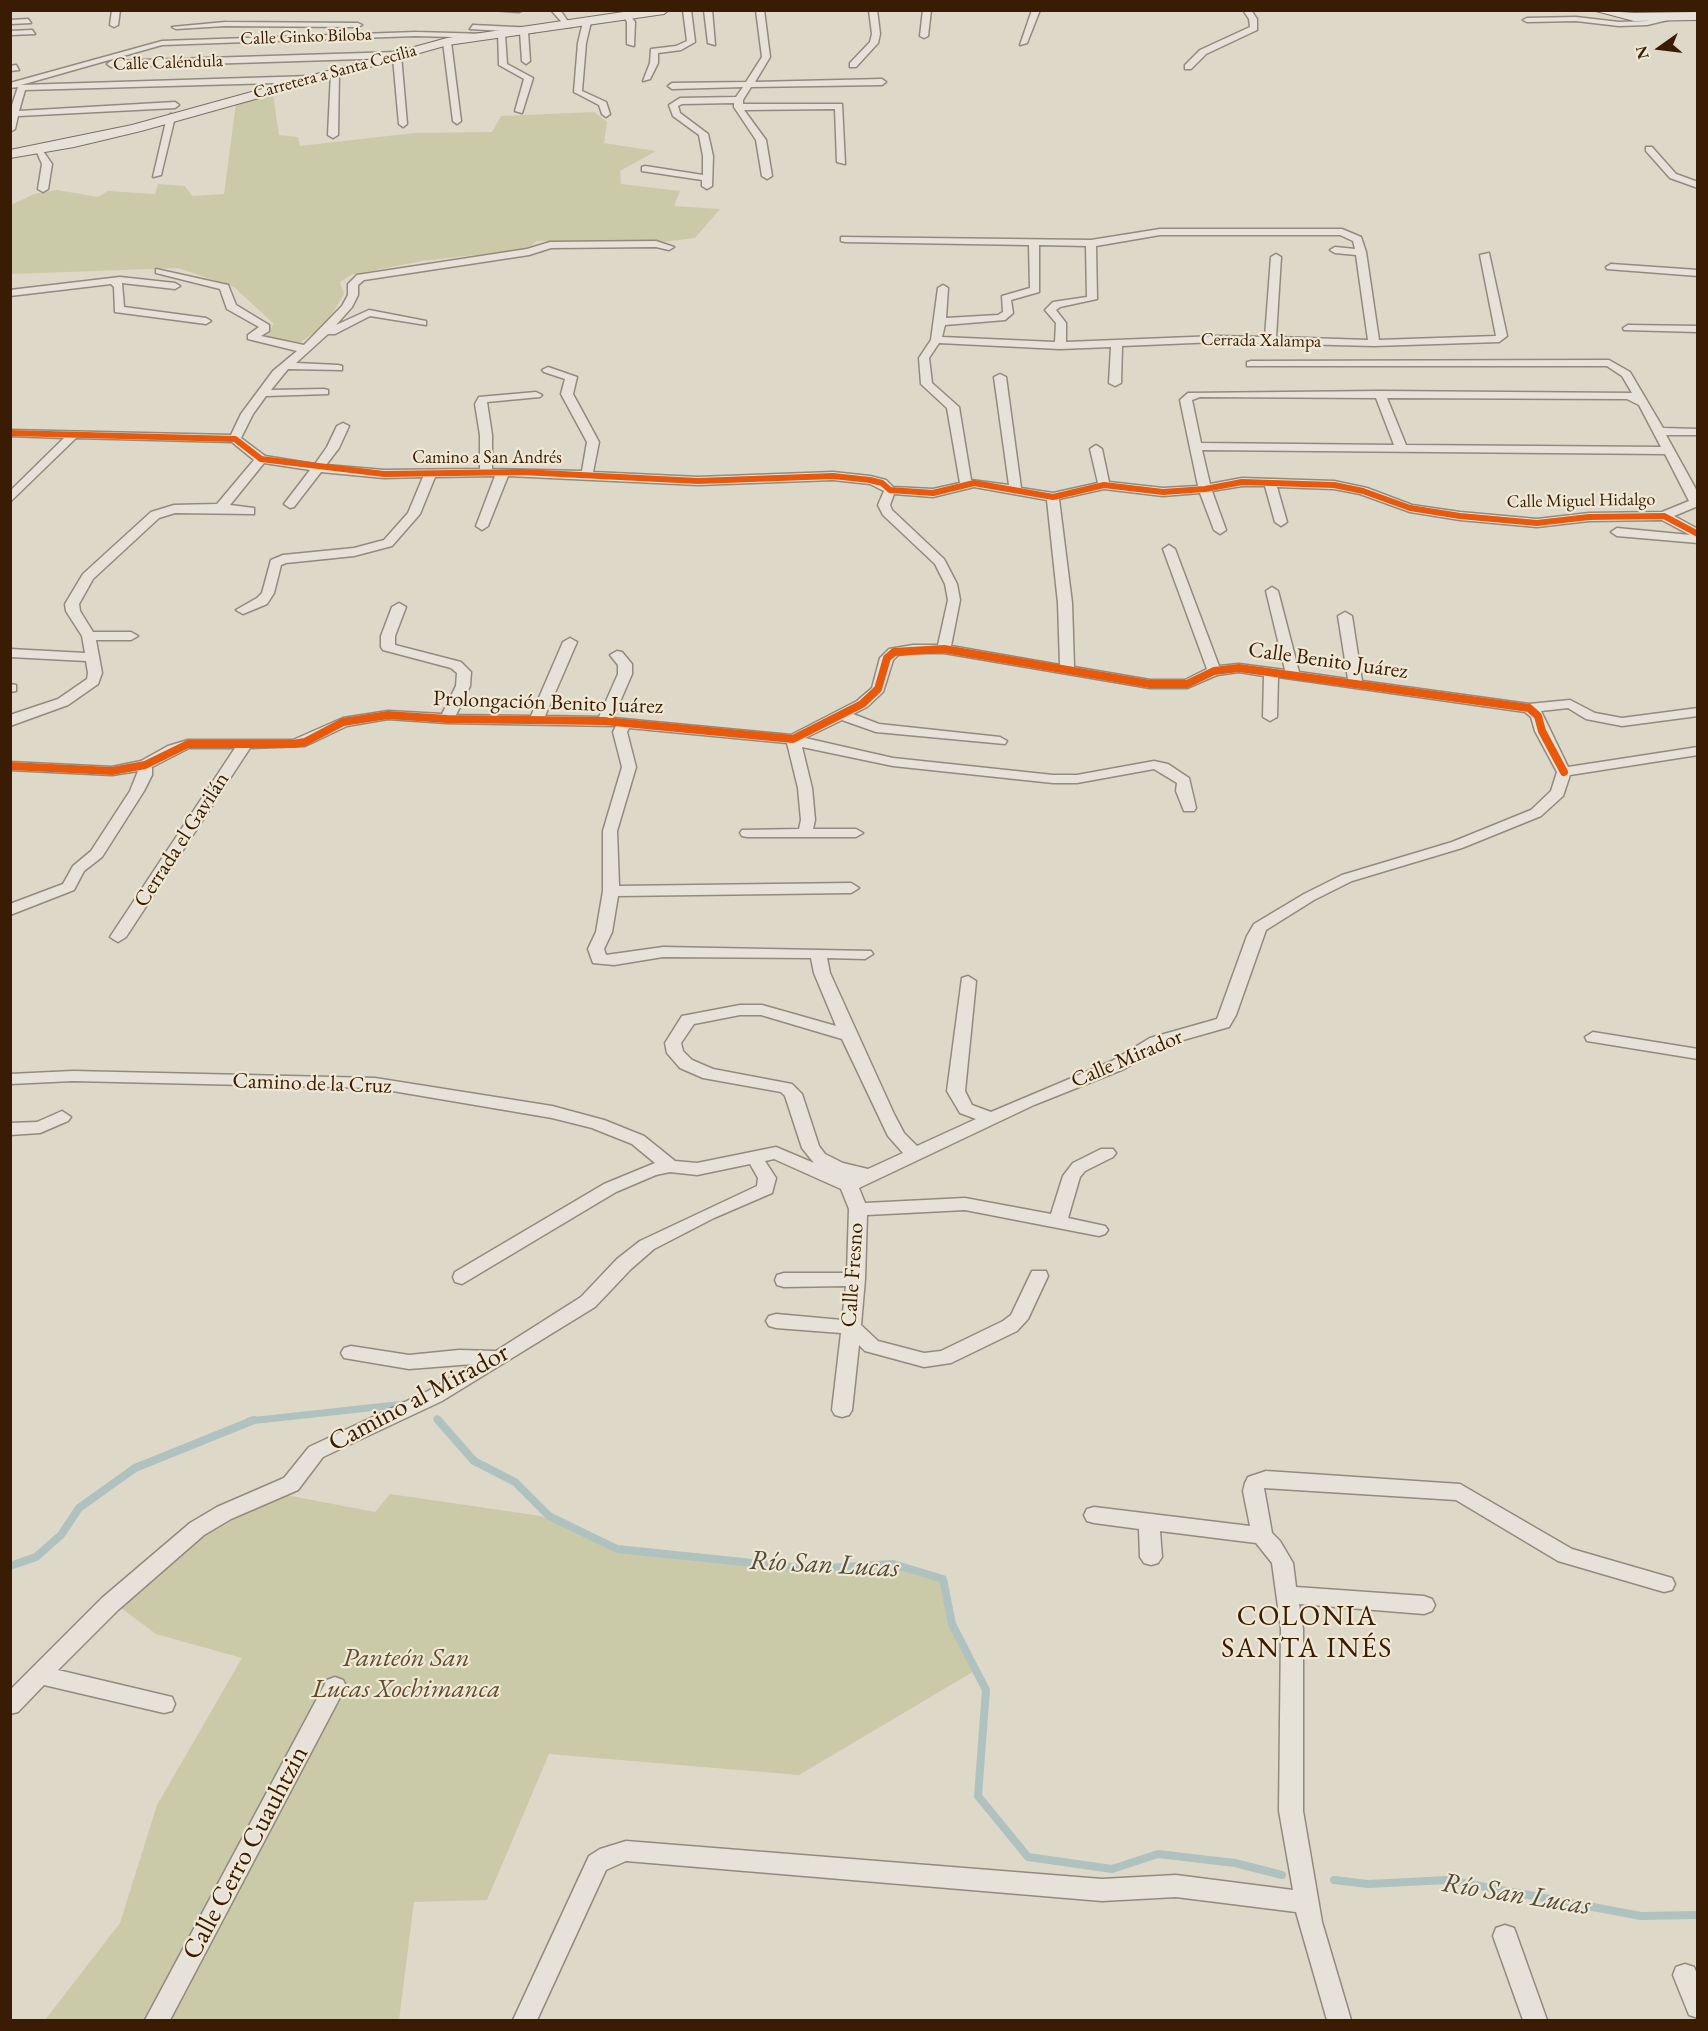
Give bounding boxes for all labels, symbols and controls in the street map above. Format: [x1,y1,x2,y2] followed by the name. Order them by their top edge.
[1630,18,1690,78] north arrow
[240,24,372,50] street label: Calle Ginko Biloba
[251,40,419,104] street label: Carretera a Santa Cecilia
[1630,44,1654,61] text: N
[113,50,223,76] street label: Calle Caléndula
[1201,329,1321,353] street label: Cerrada Xalampa
[412,447,562,469] street label: Camino a San Andrés
[1507,489,1655,513] street label: Calle Miguel Hidalgo
[1247,637,1409,685] street label: Calle Benito Juárez
[433,686,663,720] street label: Prolongación Benito Juárez
[129,768,235,912] street label: Cerrada el Gavilán
[1067,1024,1187,1094] street label: Calle Mirador
[232,1068,392,1100] street label: Camino de la Cruz
[836,1222,870,1328] street label: Calle Fresno
[323,1337,515,1459] street label: Camino al Mirador
[748,1544,900,1586] water label: Río San Lucas
[1221,1600,1393,1666] district label: COLONIA SANTA INÉS
[312,1643,500,1706] park label: Panteón San Lucas Xochimanca
[176,1741,316,1965] street label: Calle Cerro Cuauhtzin
[1439,1867,1593,1923] water label: Río San Lucas

